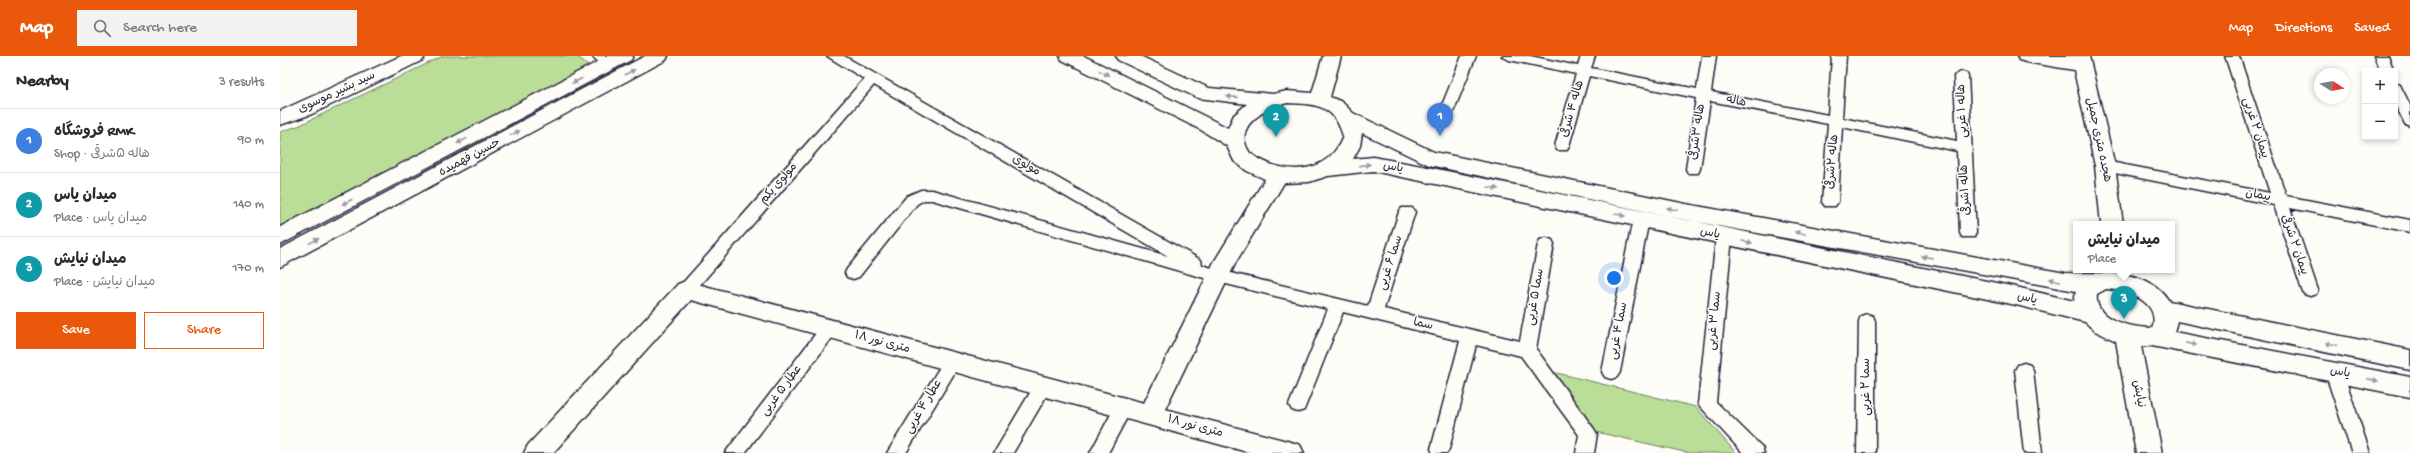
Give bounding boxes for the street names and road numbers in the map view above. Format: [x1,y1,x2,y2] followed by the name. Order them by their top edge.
[296,69,378,117] street label: سید بشیر موسوی
[1556,78,1588,139] street label: هاله ۴ شرقی
[1955,84,1971,138] street label: هاله ۱ غربی
[1725,93,1747,111] street label: هاله
[2082,96,2114,184] street label: هجده متری جمیل
[2239,96,2271,160] street label: پیمان ۲ غربی
[1685,103,1709,161] street label: هاله ۳شرقی
[1822,134,1842,190] street label: هاله ۲شرقی
[437,136,503,180] street label: حسین فهمیده
[1009,152,1043,180] street label: مولوی
[1382,159,1404,177] street label: یاس
[757,160,801,208] street label: مولوی یکم
[1956,164,1974,216] street label: هاله ۱شرقی
[2244,187,2272,205] street label: پیمان
[2277,212,2313,277] street label: پیمان ۲ شرقی
[1699,225,1721,243] street label: یاس
[1375,234,1406,292] street label: سما ۶ غربی
[1524,267,1548,327] street label: سما ۵ غربی
[2016,290,2038,308] street label: یاس
[1705,291,1725,351] street label: سما ۳ غربی
[1607,301,1631,361] street label: سما ۴ غربی
[1412,316,1434,334] street label: سما
[853,329,911,357] street label: ۱۸ متری نور
[1860,358,1874,416] street label: سما ۲ غربی
[758,363,806,419] street label: عطار ۵ غربی
[2329,364,2351,382] street label: یاس
[902,377,946,437] street label: عطار ۴ غربی
[2128,379,2148,409] street label: نیایش
[1166,413,1224,441] street label: ۱۸ متری نور

